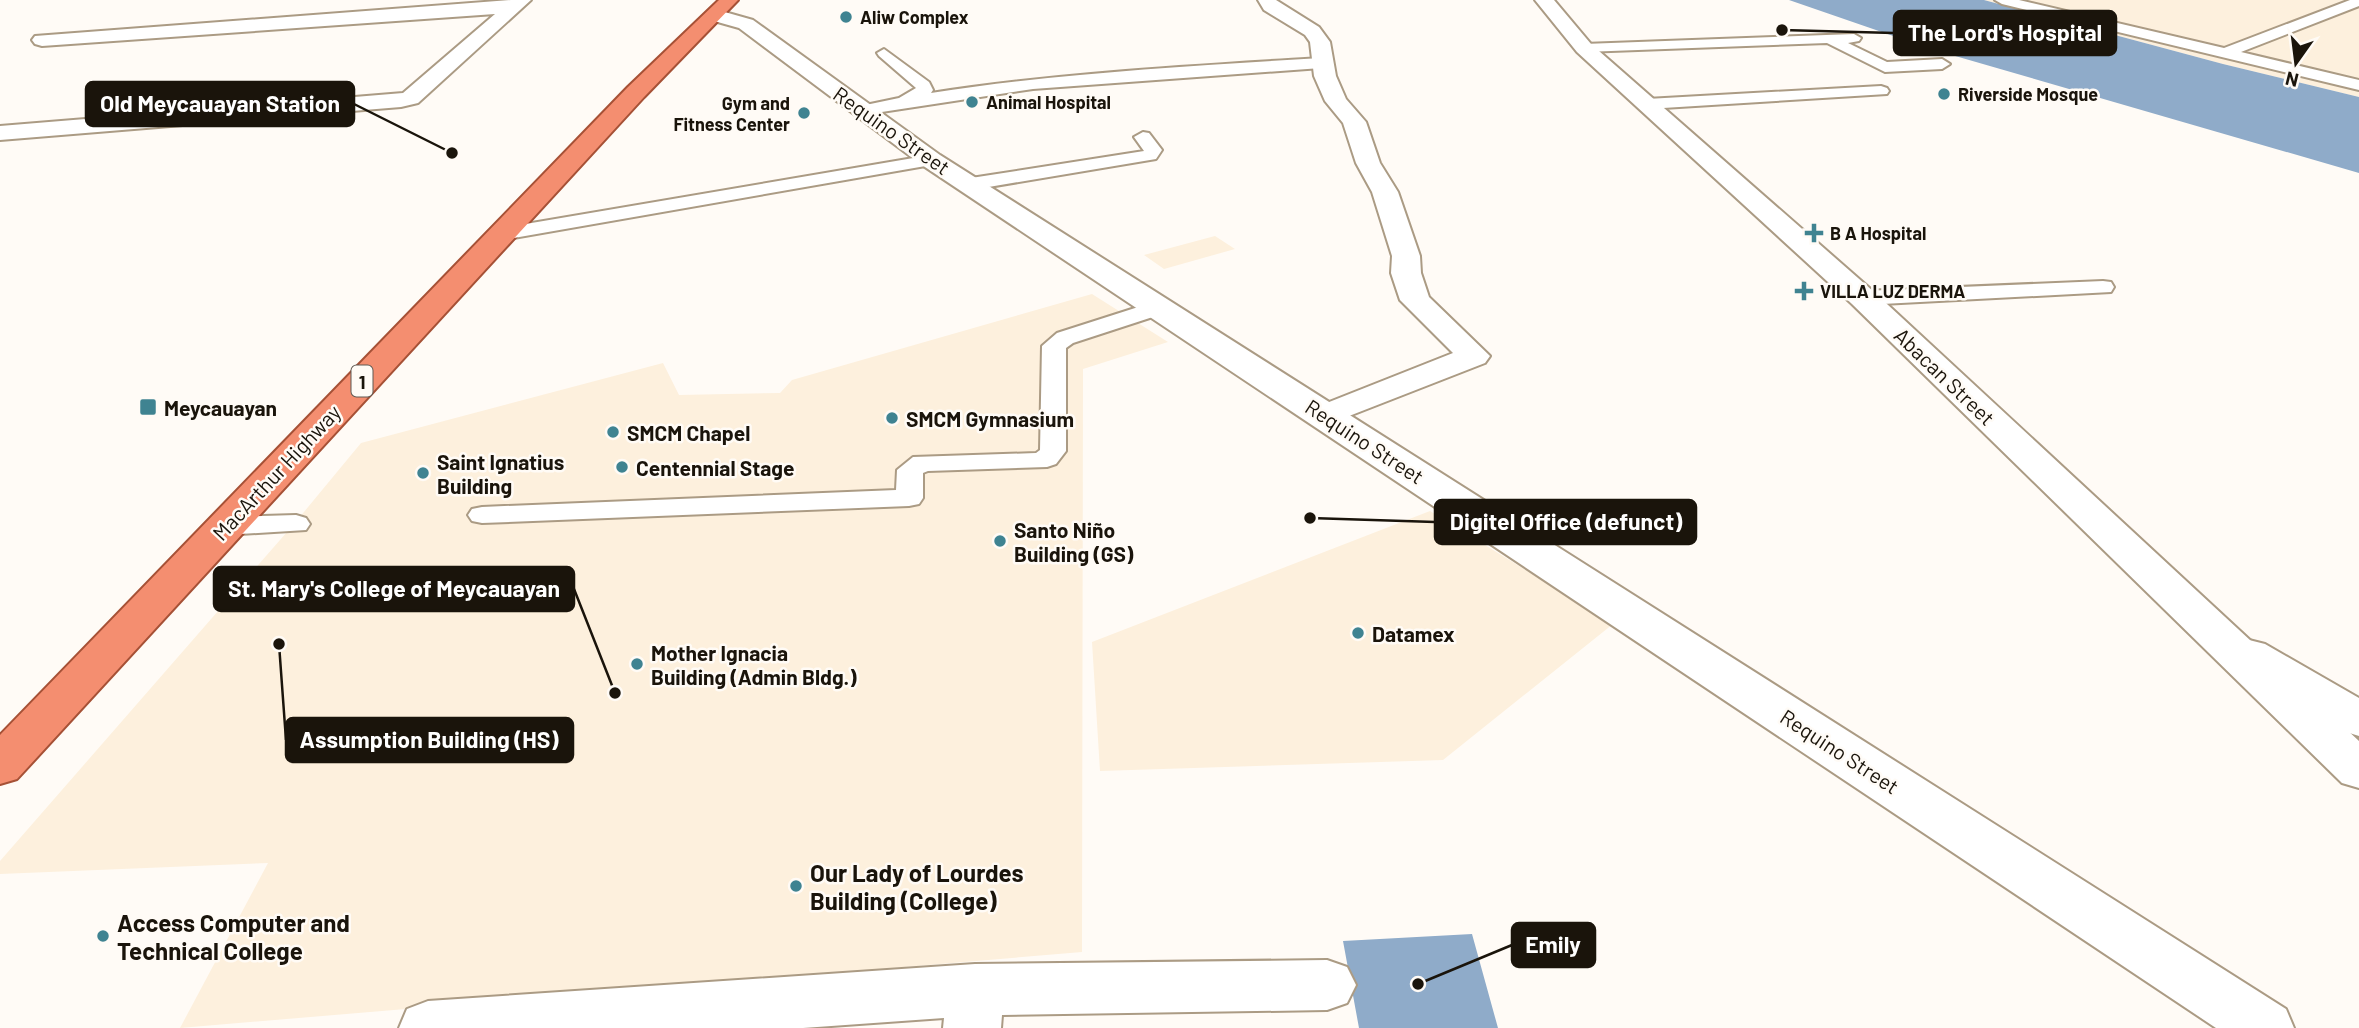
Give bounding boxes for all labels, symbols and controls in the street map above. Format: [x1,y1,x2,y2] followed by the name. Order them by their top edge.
[860,6,969,28] place label: Aliw Complex
[838,9,854,25] marker: Aliw Complex
[1894,11,2116,55] callout: The Lord's Hospital
[1908,18,2102,46] text: The Lord's Hospital
[2261,28,2331,98] north arrow
[2283,67,2301,93] text: N
[829,81,955,179] street label: Requino Street
[86,82,354,126] callout: Old Meycauayan Station
[1958,83,2098,105] place label: Riverside Mosque
[1936,86,1952,102] marker: Riverside Mosque
[100,89,340,117] text: Old Meycauayan Station
[986,91,1111,113] place label: Animal Hospital
[673,92,790,135] place label: Gym and Fitness Center
[964,94,980,110] marker: Animal Hospital
[796,105,812,121] marker: Gym and Fitness Center
[1830,222,1926,244] place label: B A Hospital
[1804,223,1824,243] marker: B A Hospital
[1820,280,1965,302] place label: VILLA LUZ DERMA
[1794,281,1814,301] marker: VILLA LUZ DERMA
[1890,322,2000,430] street label: Abacan Street
[352,366,372,396] road number: 1
[1301,393,1429,489] street label: Requino Street
[164,395,277,420] place label: Meycauayan
[138,397,158,417] marker: Meycauayan
[207,399,345,545] street label: MacArthur Highway
[906,406,1074,431] place label: SMCM Gymnasium
[884,410,900,426] marker: SMCM Gymnasium
[627,420,750,445] place label: SMCM Chapel
[605,424,621,440] marker: SMCM Chapel
[437,449,564,498] place label: Saint Ignatius Building
[636,455,794,480] place label: Centennial Stage
[614,459,630,475] marker: Centennial Stage
[415,465,431,481] marker: Saint Ignatius Building
[1435,500,1696,544] callout: Digitel Office (defunct)
[1450,507,1682,535] text: Digitel Office (defunct)
[1014,517,1134,566] place label: Santo Niño Building (GS)
[992,533,1008,549] marker: Santo Niño Building (GS)
[214,567,574,611] callout: St. Mary's College of Meycauayan
[228,574,560,602] text: St. Mary's College of Meycauayan
[1372,621,1455,646] place label: Datamex
[1350,625,1366,641] marker: Datamex
[651,640,857,689] place label: Mother Ignacia Building (Admin Bldg.)
[629,656,645,672] marker: Mother Ignacia Building (Admin Bldg.)
[1776,703,1904,799] street label: Requino Street
[286,718,573,762] callout: Assumption Building (HS)
[300,725,558,753] text: Assumption Building (HS)
[810,858,1024,915] place label: Our Lady of Lourdes Building (College)
[788,878,804,894] marker: Our Lady of Lourdes Building (College)
[117,908,350,965] place label: Access Computer and Technical College
[1512,923,1595,967] callout: Emily
[95,928,111,944] marker: Access Computer and Technical College
[1525,930,1581,958] text: Emily

